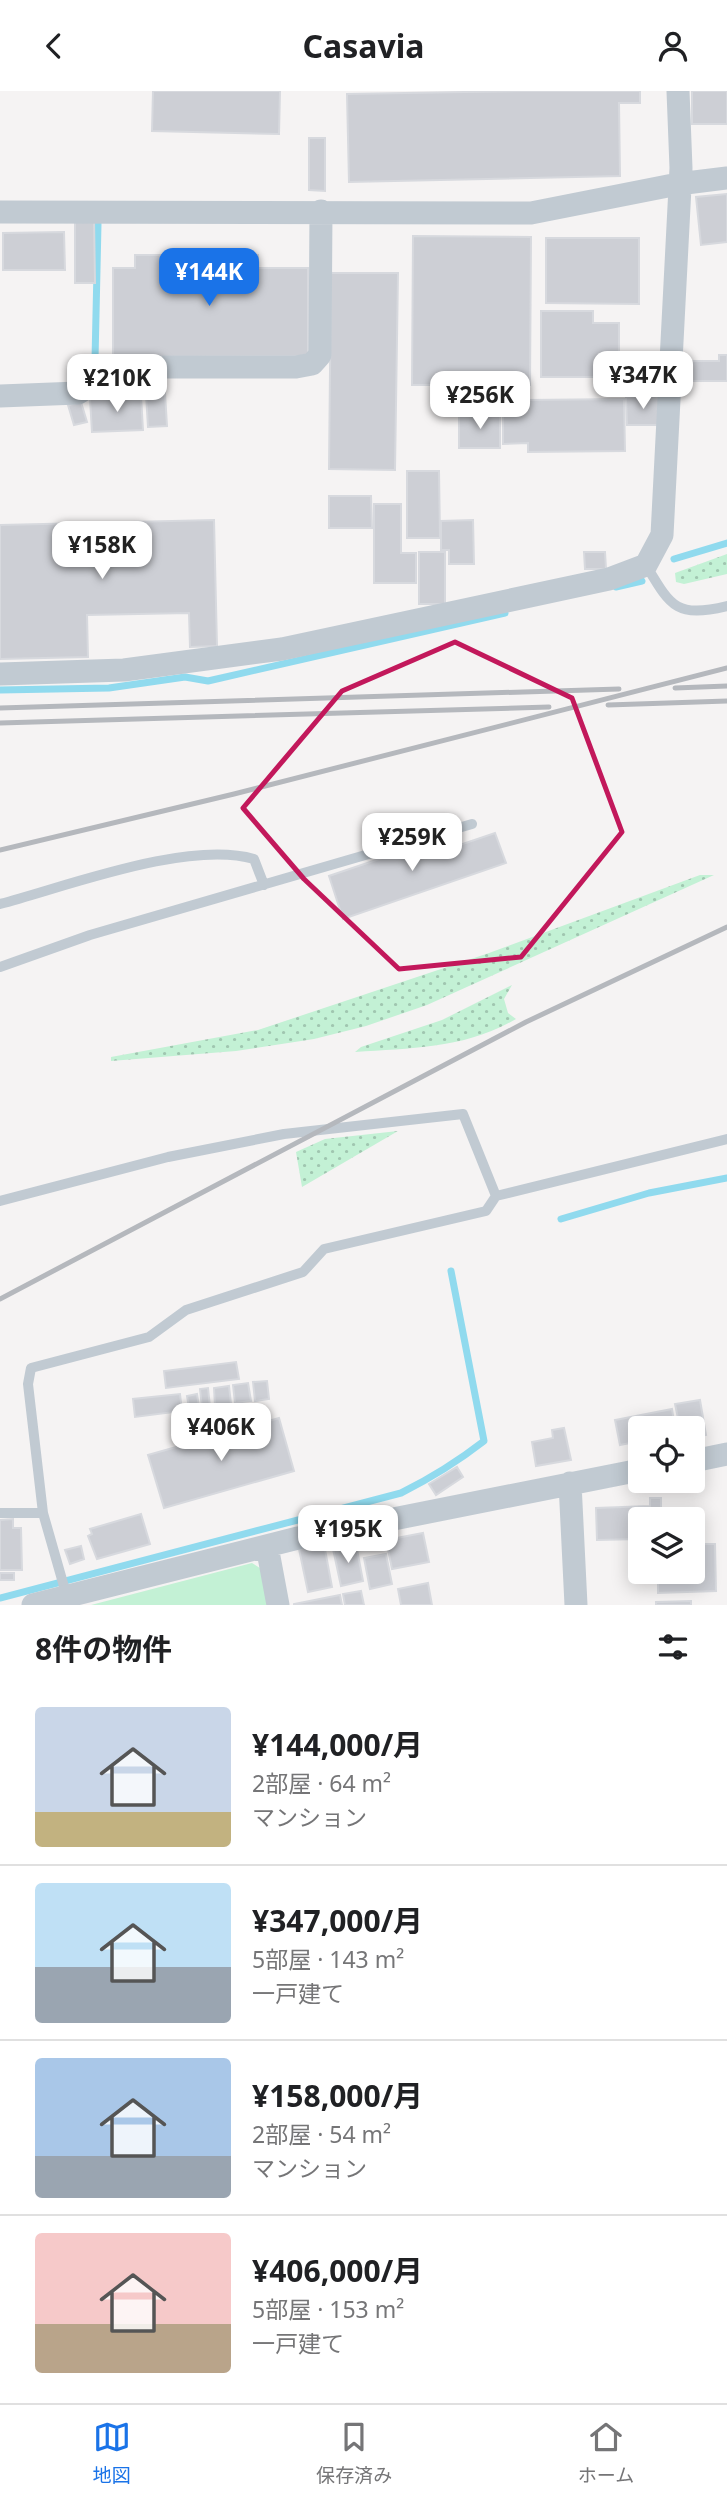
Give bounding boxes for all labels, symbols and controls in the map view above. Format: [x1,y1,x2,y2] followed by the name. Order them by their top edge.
[303,24,424,67] text: Casavia
[35,27,73,65] icon: back
[654,27,692,65] icon: person
[160,249,258,308] pin: ¥144K
[175,255,243,287] text: ¥144K
[594,351,692,411] pin: ¥347K
[68,355,166,414] pin: ¥210K
[609,358,677,390] text: ¥347K
[83,361,151,393] text: ¥210K
[431,371,529,431] pin: ¥256K
[446,378,514,410] text: ¥256K
[53,521,151,581] pin: ¥158K
[68,528,136,560] text: ¥158K
[363,813,461,873] pin: ¥259K
[378,820,446,852] text: ¥259K
[172,1403,270,1463] pin: ¥406K
[187,1410,255,1442] text: ¥406K
[628,1416,705,1584] map controls
[628,1416,705,1493] button: locate
[299,1505,397,1565] pin: ¥195K
[628,1507,705,1584] button: layers
[314,1512,382,1544] text: ¥195K
[35,1628,172,1669] text: 8件の物件
[654,1628,692,1666] icon: filters
[252,1724,423,1765] text: ¥144,000/月
[91,1735,175,1819] icon: home
[252,1767,391,1799] text: 2部屋 · 64 m²
[252,1801,367,1833] text: マンション
[252,1900,423,1941] text: ¥347,000/月
[91,1911,175,1995] icon: home
[252,1943,404,1975] text: 5部屋 · 143 m²
[252,1977,344,2009] text: 一戸建て
[252,2075,423,2116] text: ¥158,000/月
[91,2086,175,2170] icon: home
[252,2118,391,2150] text: 2部屋 · 54 m²
[252,2152,367,2184] text: マンション
[252,2250,423,2291] text: ¥406,000/月
[91,2261,175,2345] icon: home
[252,2293,404,2325] text: 5部屋 · 153 m²
[252,2327,344,2359] text: 一戸建て
[93,2418,131,2488] tab: 地図
[316,2418,392,2488] tab: 保存済み
[578,2418,634,2488] tab: ホーム

